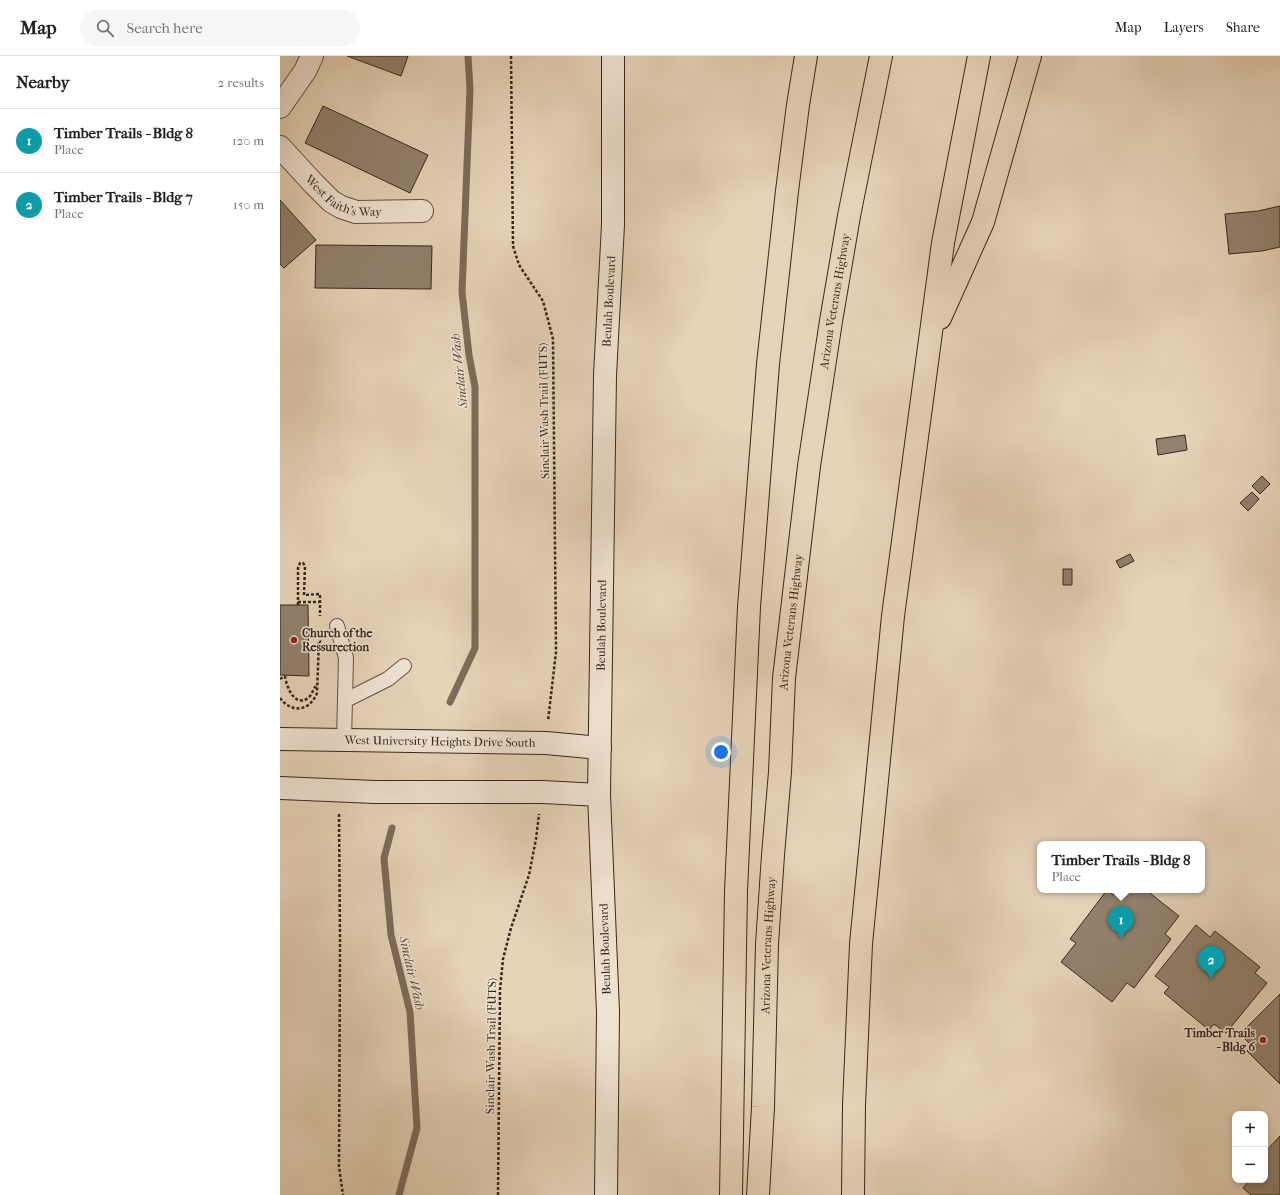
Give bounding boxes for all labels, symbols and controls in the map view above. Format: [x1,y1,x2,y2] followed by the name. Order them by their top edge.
[80,10,360,46] search box
[20,17,56,39] text: Map
[94,17,116,39] icon: search
[126,19,203,37] text: Search here
[1115,19,1142,36] text: Map
[1164,19,1204,36] text: Layers
[1226,19,1260,36] text: Share
[16,72,70,92] text: Nearby
[218,75,264,90] text: 2 results
[54,124,193,142] text: Timber Trails - Bldg 8
[27,133,31,148] text: 1
[232,133,264,148] text: 120 m
[54,142,84,157] text: Place
[302,171,382,219] street label: West Faith's Way
[54,188,193,206] text: Timber Trails - Bldg 7
[26,197,32,212] text: 2
[233,197,264,212] text: 150 m
[54,206,84,221] text: Place
[817,232,853,371] street label: Arizona Veterans Highway
[600,255,618,347] street label: Beulah Boulevard
[448,333,470,410] water label: Sinclair Wash
[536,343,552,479] street label: Sinclair Wash Trail (FUTS)
[776,553,806,692] street label: Arizona Veterans Highway
[594,579,609,671] street label: Beulah Boulevard
[302,626,373,654] place label: Church of the Ressurection
[289,635,299,645] marker: Church of the Ressurection
[343,733,536,750] street label: West University Heights Drive South
[711,742,731,762] your location
[1037,841,1205,893] popup
[1051,851,1191,869] text: Timber Trails - Bldg 8
[1051,869,1081,884] text: Place
[758,876,779,1015] street label: Arizona Veterans Highway
[596,903,614,995] street label: Beulah Boulevard
[1108,906,1134,939] pin: 1
[396,934,428,1012] water label: Sinclair Wash
[1198,946,1224,979] pin: 2
[483,978,499,1114] street label: Sinclair Wash Trail (FUTS)
[1184,1026,1256,1055] place label: Timber Trails - Bldg 6
[1258,1035,1268,1045] marker: Timber Trails - Bldg 6
[1232,1111,1268,1183] map controls
[1232,1111,1268,1147] button: +
[1232,1147,1268,1183] button: −

